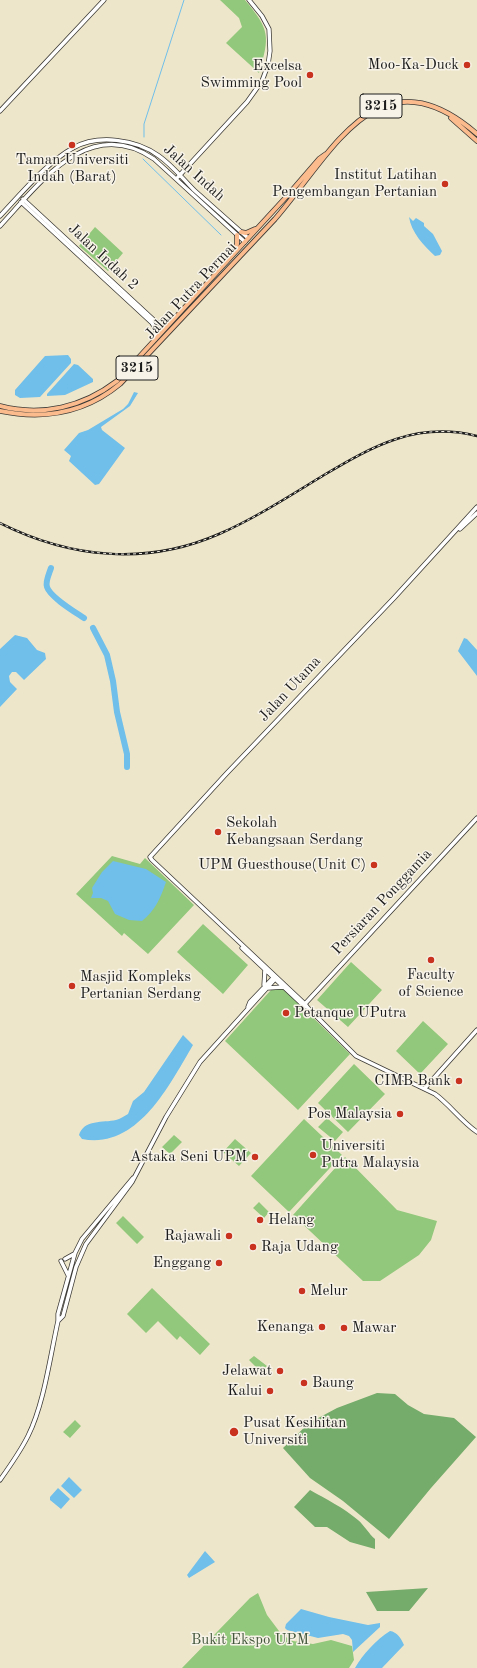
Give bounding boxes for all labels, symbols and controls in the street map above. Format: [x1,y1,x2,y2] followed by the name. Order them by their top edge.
[368,56,459,74] place label: Moo-Ka-Duck
[200,57,302,92] place label: Excelsa Swimming Pool
[462,60,472,70] marker: Moo-Ka-Duck
[305,70,315,80] marker: Excelsa Swimming Pool
[360,94,402,118] road number: 3215
[67,140,77,150] marker: Taman Universiti Indah (Barat)
[159,141,229,205] street label: Jalan Indah
[16,151,128,186] place label: Taman Universiti Indah (Barat)
[272,166,437,201] place label: Institut Latihan Pengembangan Pertanian
[440,179,450,189] marker: Institut Latihan Pengembangan Pertanian
[64,220,142,294] street label: Jalan Indah 2
[141,239,241,343] street label: Jalan Putra Permai
[116,356,158,380] road number: 3215
[255,653,325,725] street label: Jalan Utama
[226,814,363,849] place label: Sekolah Kebangsaan Serdang
[213,827,223,837] marker: Sekolah Kebangsaan Serdang
[328,845,436,959] street label: Persiaran Ponggamia
[198,856,366,874] place label: UPM Guesthouse(Unit C)
[369,860,379,870] marker: UPM Guesthouse(Unit C)
[426,955,436,965] marker: Faculty of Science
[399,966,463,1001] place label: Faculty of Science
[80,968,201,1003] place label: Masjid Kompleks Pertanian Serdang
[67,981,77,991] marker: Masjid Kompleks Pertanian Serdang
[294,1004,406,1022] place label: Petanque UPutra
[281,1008,291,1018] marker: Petanque UPutra
[374,1072,451,1090] place label: CIMB Bank
[454,1076,464,1086] marker: CIMB Bank
[307,1105,392,1123] place label: Pos Malaysia
[395,1109,405,1119] marker: Pos Malaysia
[321,1137,419,1172] place label: Universiti Putra Malaysia
[130,1148,247,1166] place label: Astaka Seni UPM
[308,1150,318,1160] marker: Universiti Putra Malaysia
[250,1152,260,1162] marker: Astaka Seni UPM
[268,1211,314,1229] place label: Helang
[255,1215,265,1225] marker: Helang
[164,1227,221,1245] place label: Rajawali
[224,1231,234,1241] marker: Rajawali
[261,1238,338,1256] place label: Raja Udang
[248,1242,258,1252] marker: Raja Udang
[153,1254,211,1272] place label: Enggang
[214,1258,224,1268] marker: Enggang
[310,1282,348,1300] place label: Melur
[297,1286,307,1296] marker: Melur
[257,1318,314,1336] place label: Kenanga
[352,1319,396,1337] place label: Mawar
[317,1322,327,1332] marker: Kenanga
[339,1323,349,1333] marker: Mawar
[222,1362,272,1380] place label: Jelawat
[275,1366,285,1376] marker: Jelawat
[312,1374,354,1392] place label: Baung
[299,1378,309,1388] marker: Baung
[227,1382,262,1400] place label: Kalui
[265,1386,275,1396] marker: Kalui
[243,1414,346,1449] place label: Pusat Kesihitan Universiti
[228,1426,240,1438] marker: Pusat Kesihitan Universiti
[191,1631,309,1649] park label: Bukit Ekspo UPM

